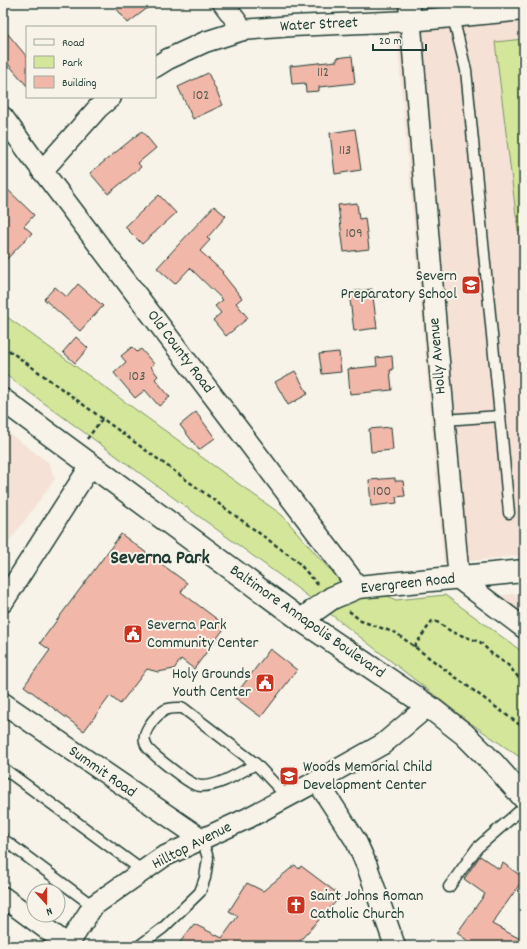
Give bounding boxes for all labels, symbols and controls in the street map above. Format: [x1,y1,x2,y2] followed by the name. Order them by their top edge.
[279,11,359,39] street label: Water Street
[26,26,156,98] legend
[373,26,426,52] scale bar
[379,33,402,50] text: 20 m
[62,35,84,52] text: Road
[62,55,83,72] text: Park
[317,63,329,83] house number: 112
[62,75,97,92] text: Building
[193,86,209,106] house number: 102
[339,141,351,161] house number: 113
[345,224,363,244] house number: 109
[340,265,457,306] place label: Severn Preparatory School
[460,274,482,296] school or university icon: Severn Preparatory School
[141,305,219,399] street label: Old County Road
[423,317,453,395] street label: Holly Avenue
[129,367,145,387] house number: 103
[373,482,391,502] house number: 100
[110,545,210,573] district label: Severna Park
[225,559,389,685] street label: Baltimore Annapolis Boulevard
[360,568,456,600] street label: Evergreen Road
[147,614,259,655] place label: Severna Park Community Center
[122,623,144,645] public building icon: Severna Park Community Center
[172,663,251,704] place label: Holy Grounds Youth Center
[254,672,276,694] public building icon: Holy Grounds Youth Center
[63,740,141,804] street label: Summit Road
[303,756,432,797] place label: Woods Memorial Child Development Center
[278,765,300,787] school or university icon: Woods Memorial Child Development Center
[148,816,236,876] street label: Hilltop Avenue
[26,883,66,923] north arrow
[310,885,423,926] place label: Saint Johns Roman Catholic Church
[285,894,307,916] church icon: Saint Johns Roman Catholic Church
[43,902,54,919] text: N

